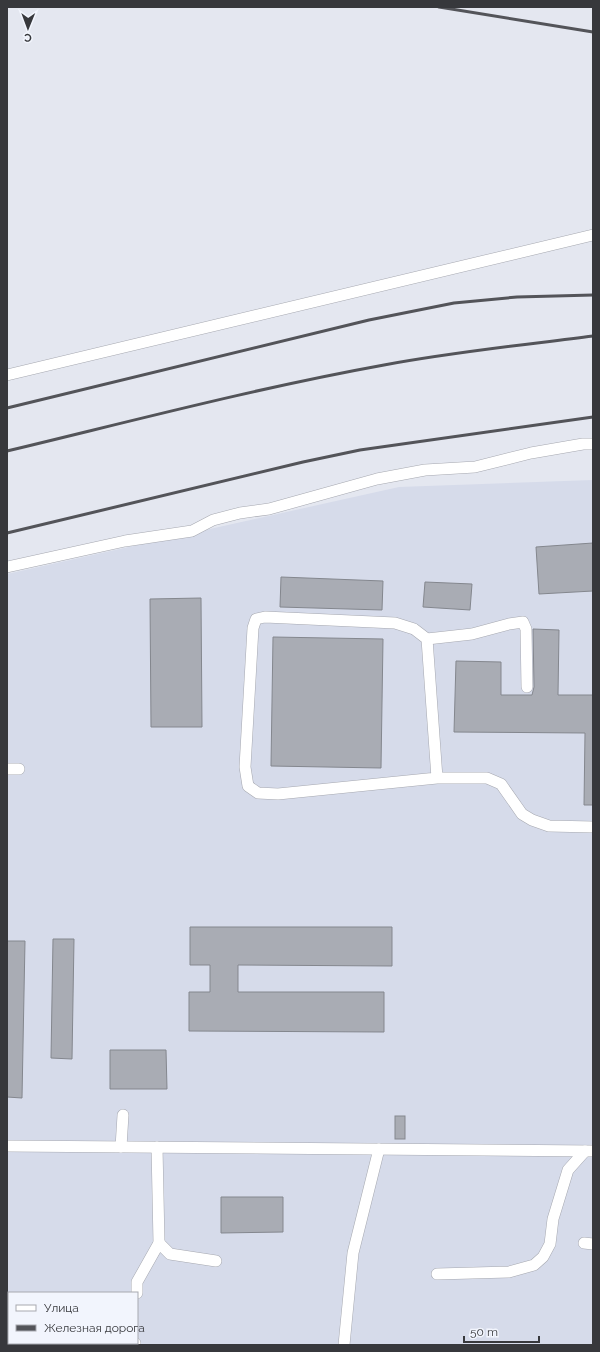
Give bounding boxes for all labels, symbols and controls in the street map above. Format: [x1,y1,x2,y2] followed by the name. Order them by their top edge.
[8,8,48,48] north arrow
[23,31,32,44] text: С
[8,1292,138,1344] legend
[44,1301,79,1315] text: Улица
[464,1318,539,1344] scale bar
[44,1321,145,1335] text: Железная дорога
[470,1325,498,1339] text: 50 m

